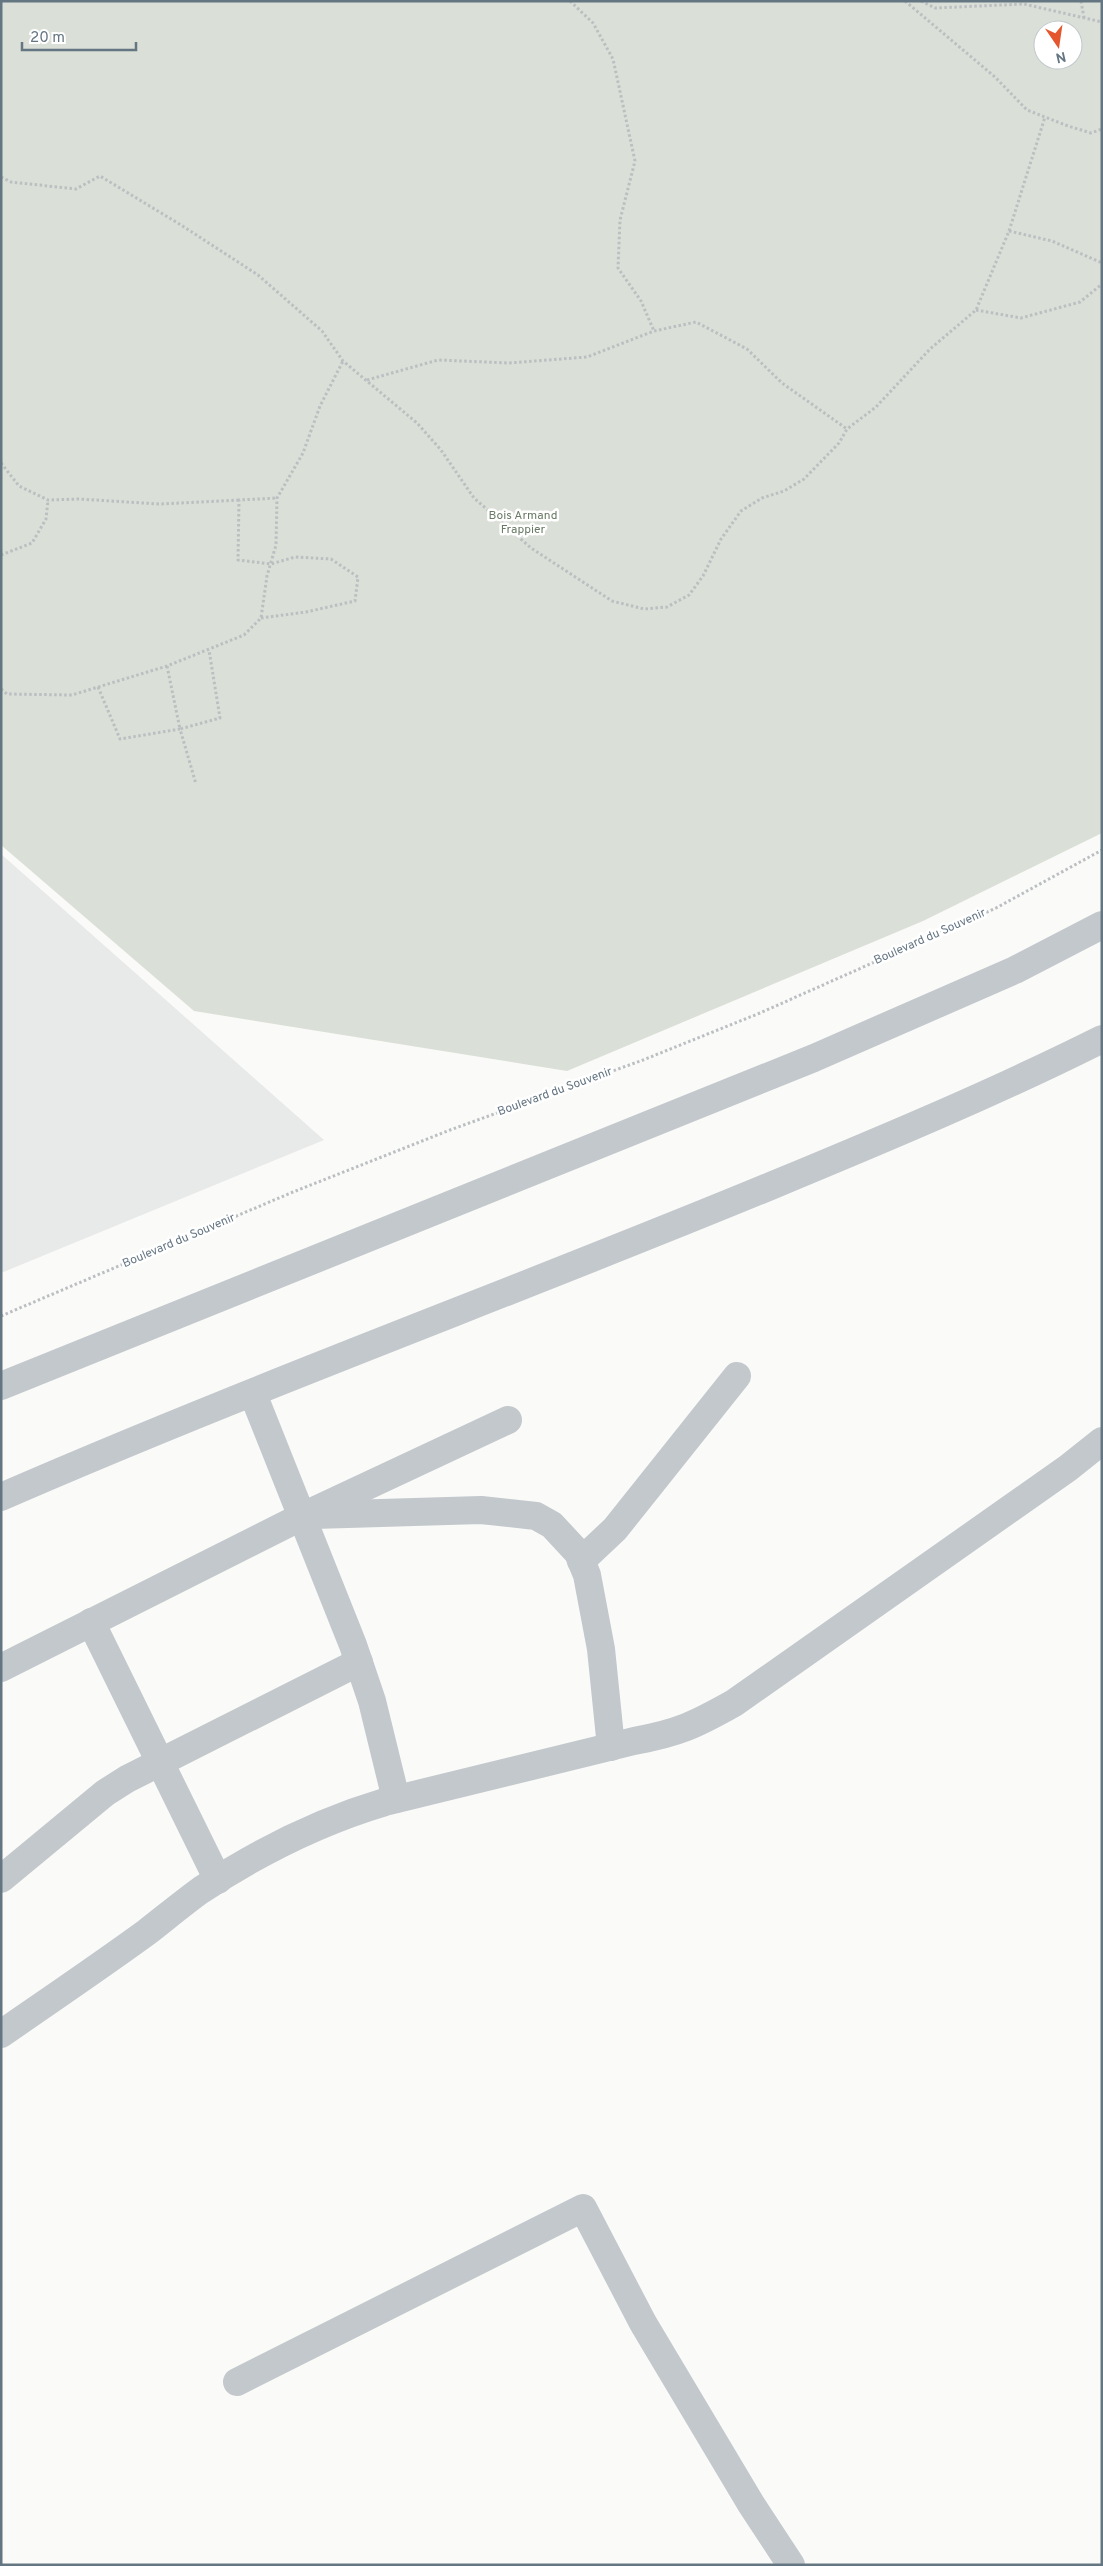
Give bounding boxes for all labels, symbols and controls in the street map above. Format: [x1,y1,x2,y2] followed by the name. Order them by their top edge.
[22,20,136,52] scale bar
[1033,20,1083,70] north arrow
[30,29,65,48] text: 20 m
[1054,47,1067,66] text: N
[489,508,557,538] park label: Bois Armand Frappier
[871,905,989,969] street label: Boulevard du Souvenir
[495,1064,615,1120] street label: Boulevard du Souvenir
[120,1210,238,1272] street label: Boulevard du Souvenir

